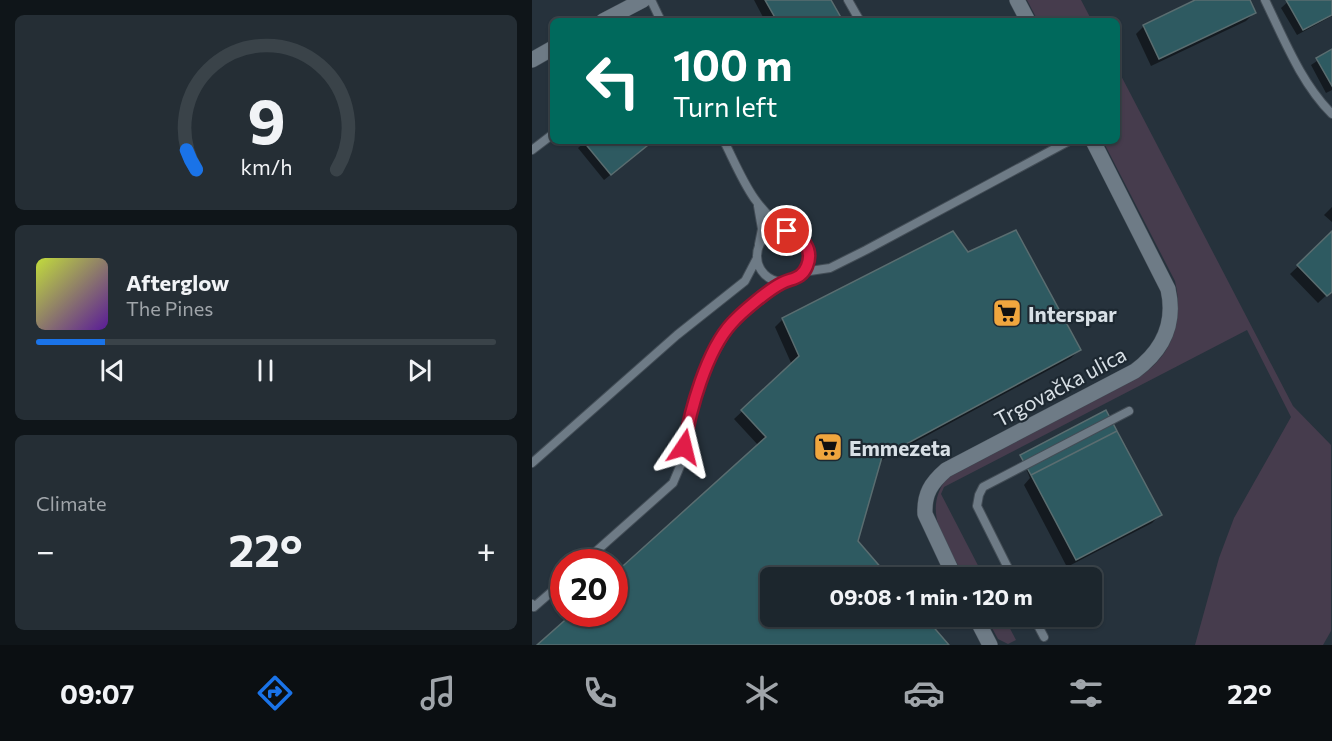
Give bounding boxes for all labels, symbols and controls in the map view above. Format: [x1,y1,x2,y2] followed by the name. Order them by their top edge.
[673,38,793,90] text: 100 m
[574,42,652,120] icon: left
[247,81,285,157] text: 9
[673,90,777,123] text: Turn left
[240,153,292,179] text: km/h
[761,205,812,256] pin
[770,214,803,247] icon: arrive
[126,269,229,296] text: Afterglow
[126,296,213,320] text: The Pines
[991,297,1023,329] supermarket icon: Interspar
[1028,301,1117,326] place label: Interspar
[990,341,1130,431] street label: Trgovačka ulica
[96,354,129,387] icon: previous
[249,354,282,387] icon: pause
[403,354,436,387] icon: next
[652,415,716,479] position arrow
[812,431,844,463] supermarket icon: Emmezeta
[849,435,951,460] place label: Emmezeta
[36,491,106,515] text: Climate
[229,521,303,576] text: 22°
[36,529,55,570] text: −
[477,529,496,570] text: +
[550,549,628,627] speed limit sign: 20
[829,583,1033,610] text: 09:08 · 1 min · 120 m
[254,672,296,714] icon: directions
[417,672,459,714] icon: music
[579,672,621,714] icon: phone
[741,672,783,714] icon: climate
[903,672,945,714] icon: car
[1065,672,1107,714] icon: filters
[60,677,134,710] text: 09:07
[1227,677,1272,710] text: 22°

